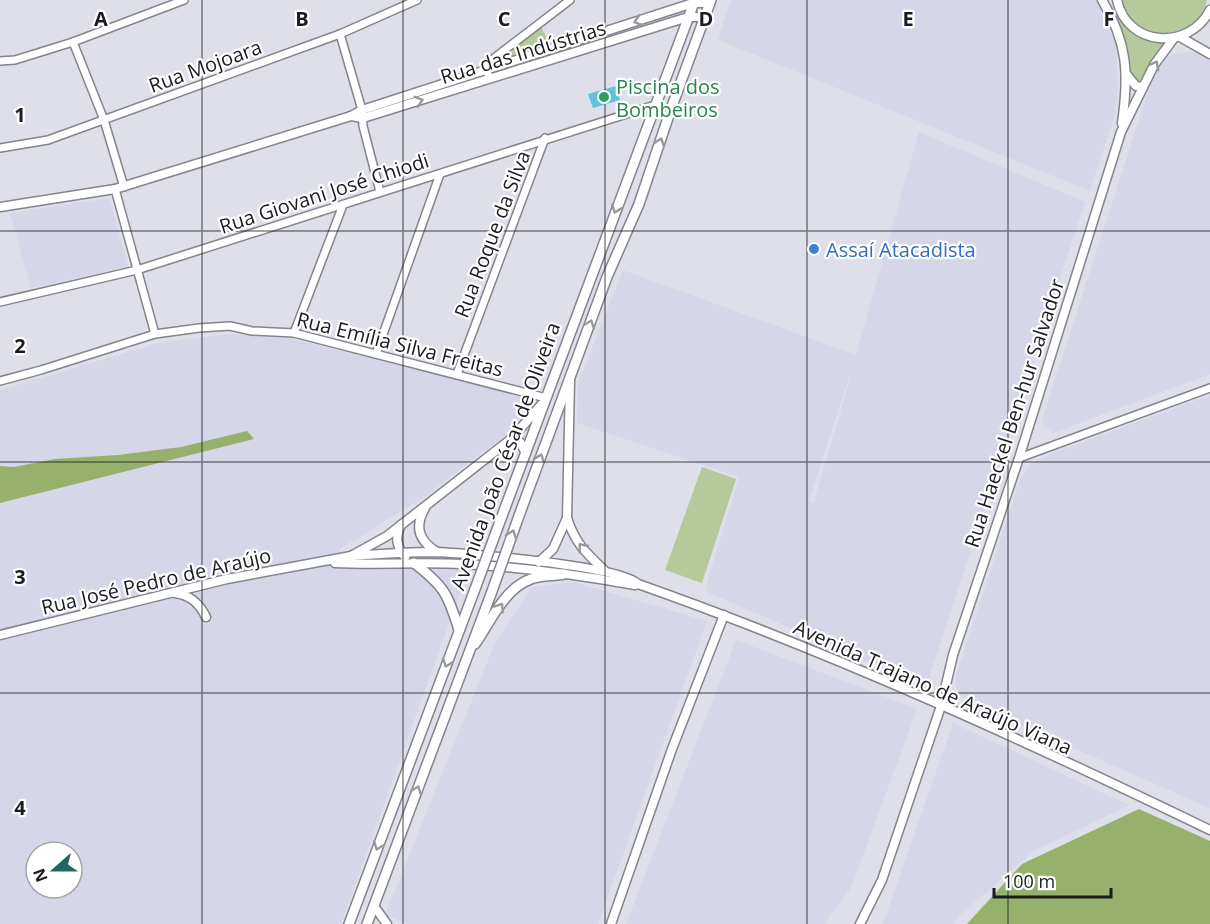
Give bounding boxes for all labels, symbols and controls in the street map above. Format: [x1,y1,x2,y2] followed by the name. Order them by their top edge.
[94,5,108,32] text: A
[295,5,309,32] text: B
[498,5,511,32] text: C
[699,5,713,32] text: D
[902,5,914,32] text: E
[1104,5,1114,32] text: F
[437,14,609,90] street label: Rua das Indústrias
[633,14,644,27] one-way arrow
[145,33,265,99] street label: Rua Mojoara
[1148,60,1159,71] one-way arrow
[616,73,720,123] place label: Piscina dos Bombeiros
[597,90,611,104] marker: Piscina dos Bombeiros
[413,96,424,108] one-way arrow
[14,101,26,128] text: 1
[652,137,665,147] one-way arrow
[216,146,432,240] street label: Rua Giovani José Chiodi
[448,147,536,321] street label: Rua Roque da Silva
[611,203,623,214] one-way arrow
[826,236,976,263] place label: Assaí Atacadista
[807,242,821,256] marker: Assaí Atacadista
[958,275,1070,551] street label: Rua Haeckel Ben-hur Salvador
[294,305,506,383] street label: Rua Emília Silva Freitas
[444,318,566,594] street label: Avenida João César de Oliveira
[583,319,595,330] one-way arrow
[14,332,26,359] text: 2
[533,454,545,465] one-way arrow
[505,529,518,540] one-way arrow
[38,541,274,621] street label: Rua José Pedro de Araújo
[578,543,589,554] one-way arrow
[14,563,26,590] text: 3
[492,603,503,614] one-way arrow
[789,613,1077,761] street label: Avenida Trajano de Araújo Viana
[442,657,454,668] one-way arrow
[410,786,422,797] one-way arrow
[14,794,26,821] text: 4
[24,840,84,900] north arrow
[373,840,385,851] one-way arrow
[994,861,1111,899] scale bar
[27,865,53,885] text: N
[1003,869,1055,893] text: 100 m

